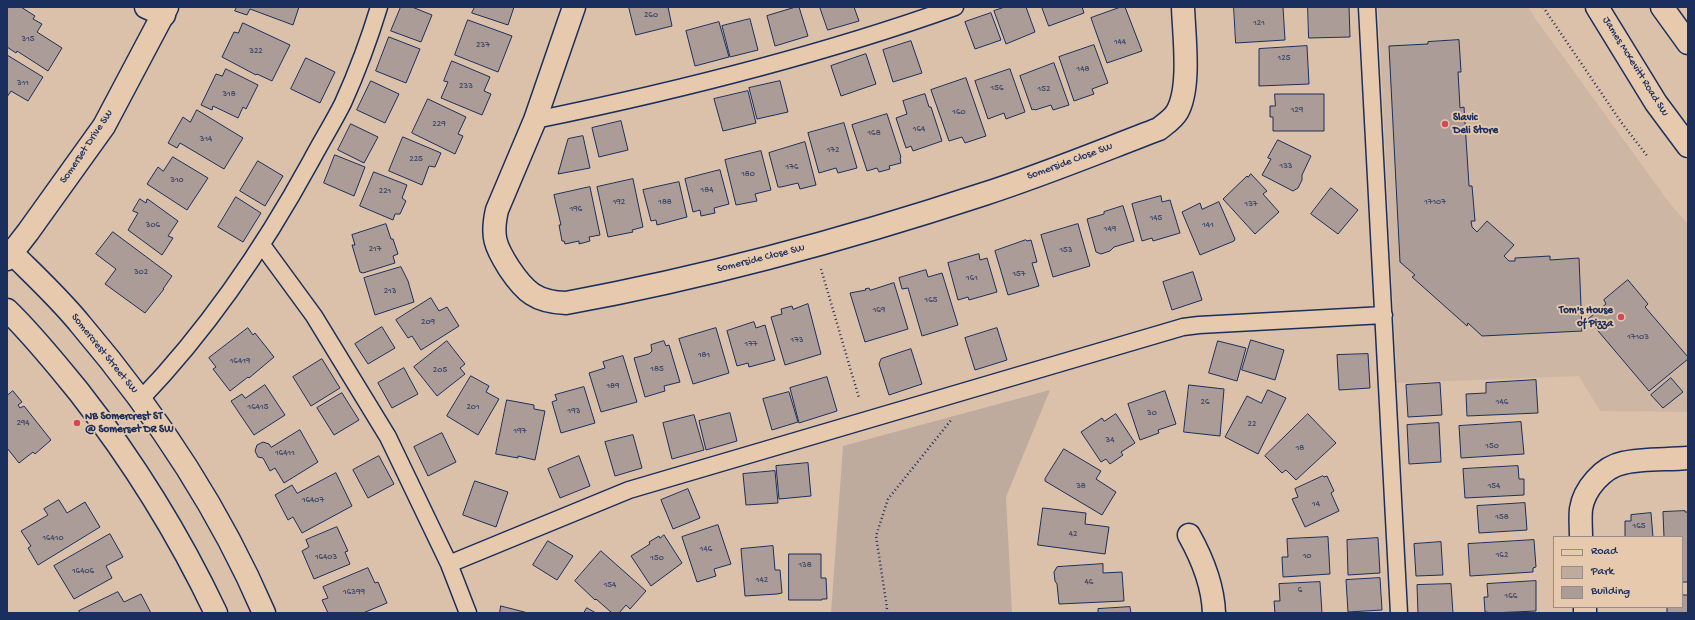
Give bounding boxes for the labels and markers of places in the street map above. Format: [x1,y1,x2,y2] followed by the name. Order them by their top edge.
[1453,111,1498,137] place label: Slavic Deli Store
[1440,119,1450,129] marker: Slavic Deli Store
[1559,304,1613,330] place label: Tom's House of Pizza
[1616,312,1626,322] marker: Tom's House of Pizza
[85,410,173,436] place label: NB Somercrest ST @ Somerset DR SW
[72,418,82,428] marker: NB Somercrest ST @ Somerset DR SW

